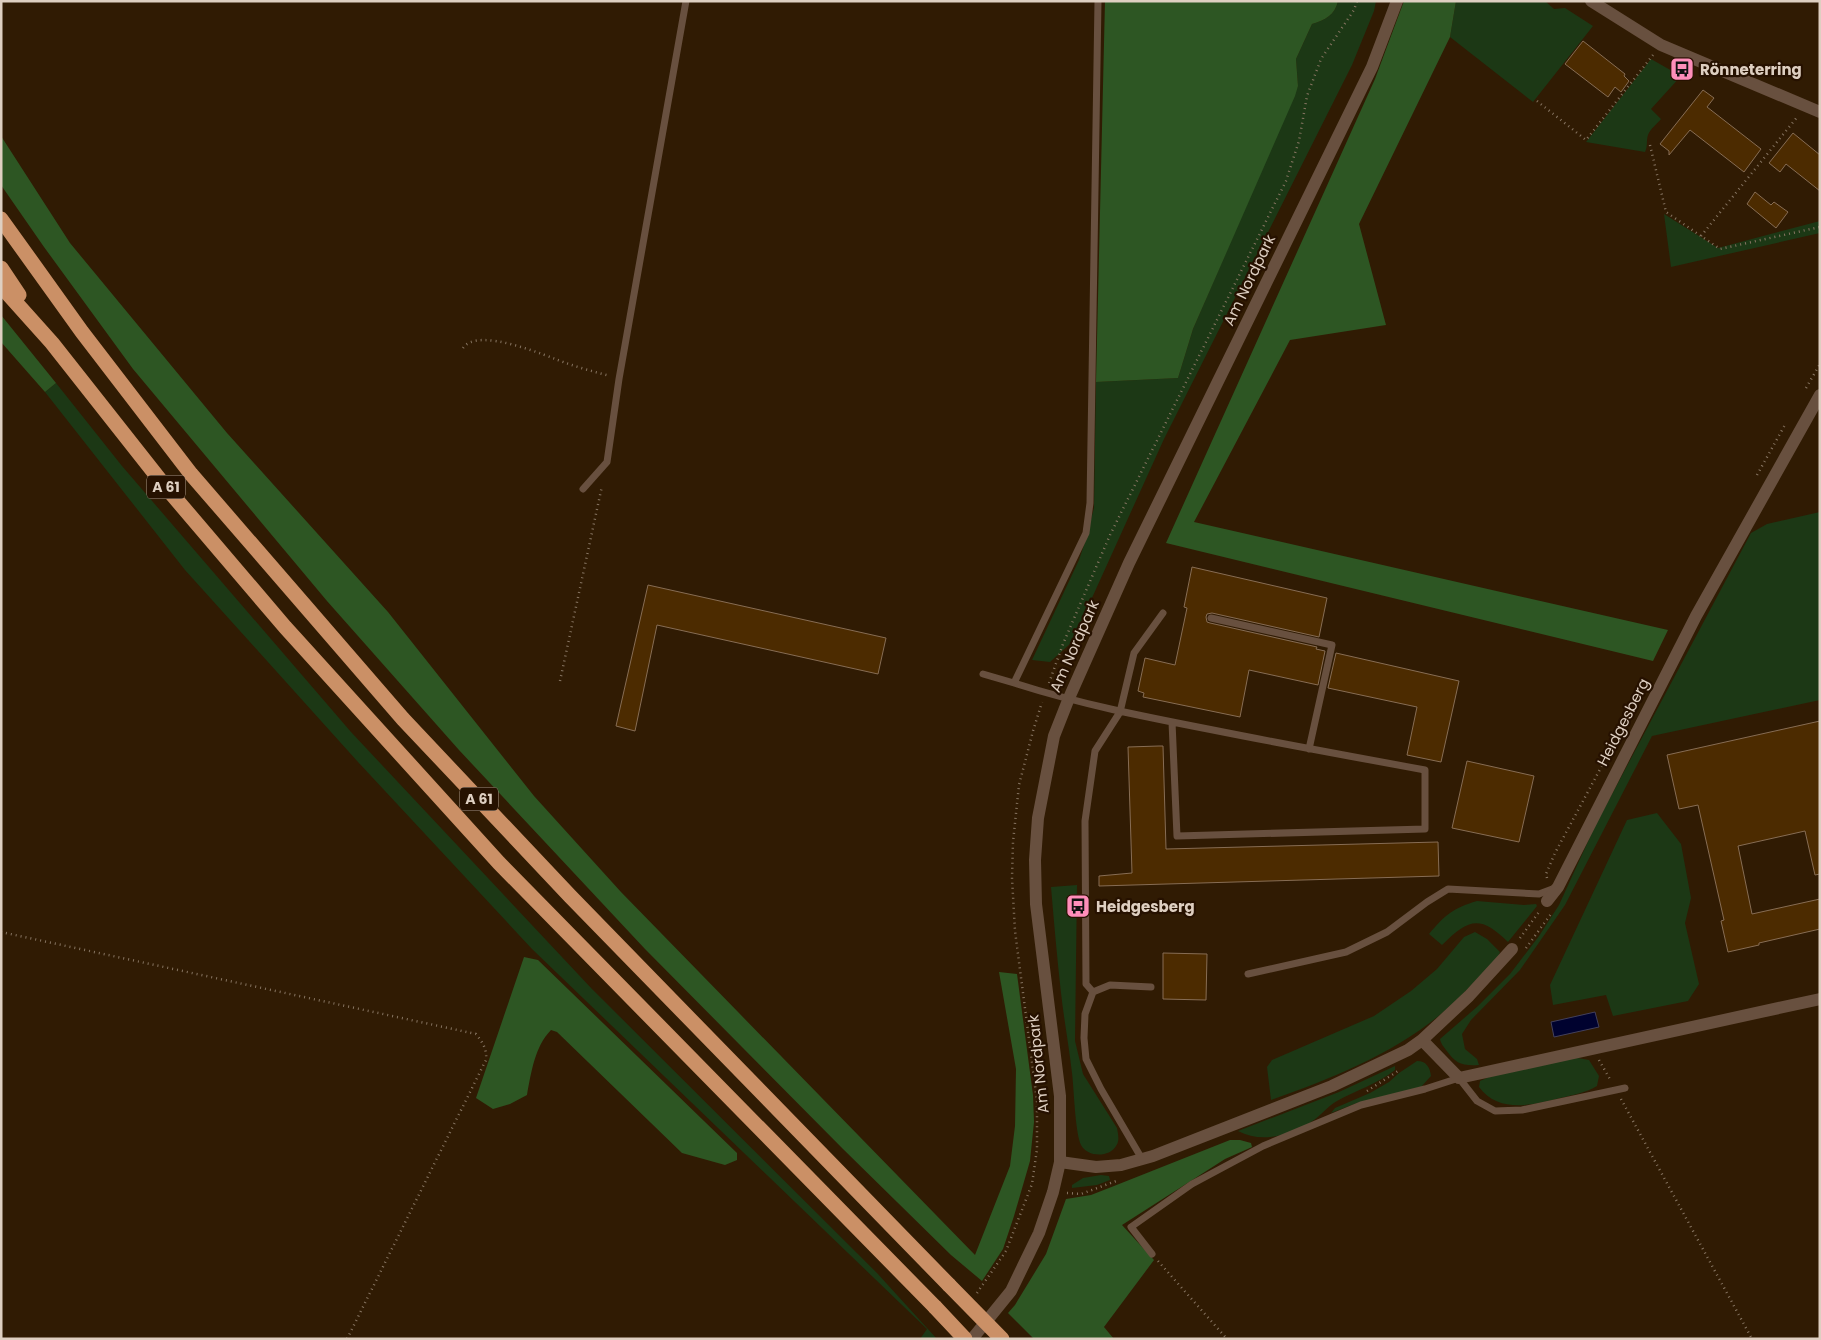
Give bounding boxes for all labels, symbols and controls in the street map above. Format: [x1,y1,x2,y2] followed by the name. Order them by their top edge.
[1669,56,1695,82] bus stop icon: Rönneterring
[1700,59,1802,80] place label: Rönneterring
[1218,231,1280,329] street label: Am Nordpark
[147,476,185,498] road number: A 61
[1044,596,1104,696] street label: Am Nordpark
[1592,674,1654,770] street label: Heidgesberg
[460,788,498,811] road number: A 61
[1065,893,1091,919] bus stop icon: Heidgesberg
[1096,896,1195,917] place label: Heidgesberg
[1022,1013,1054,1114] street label: Am Nordpark

